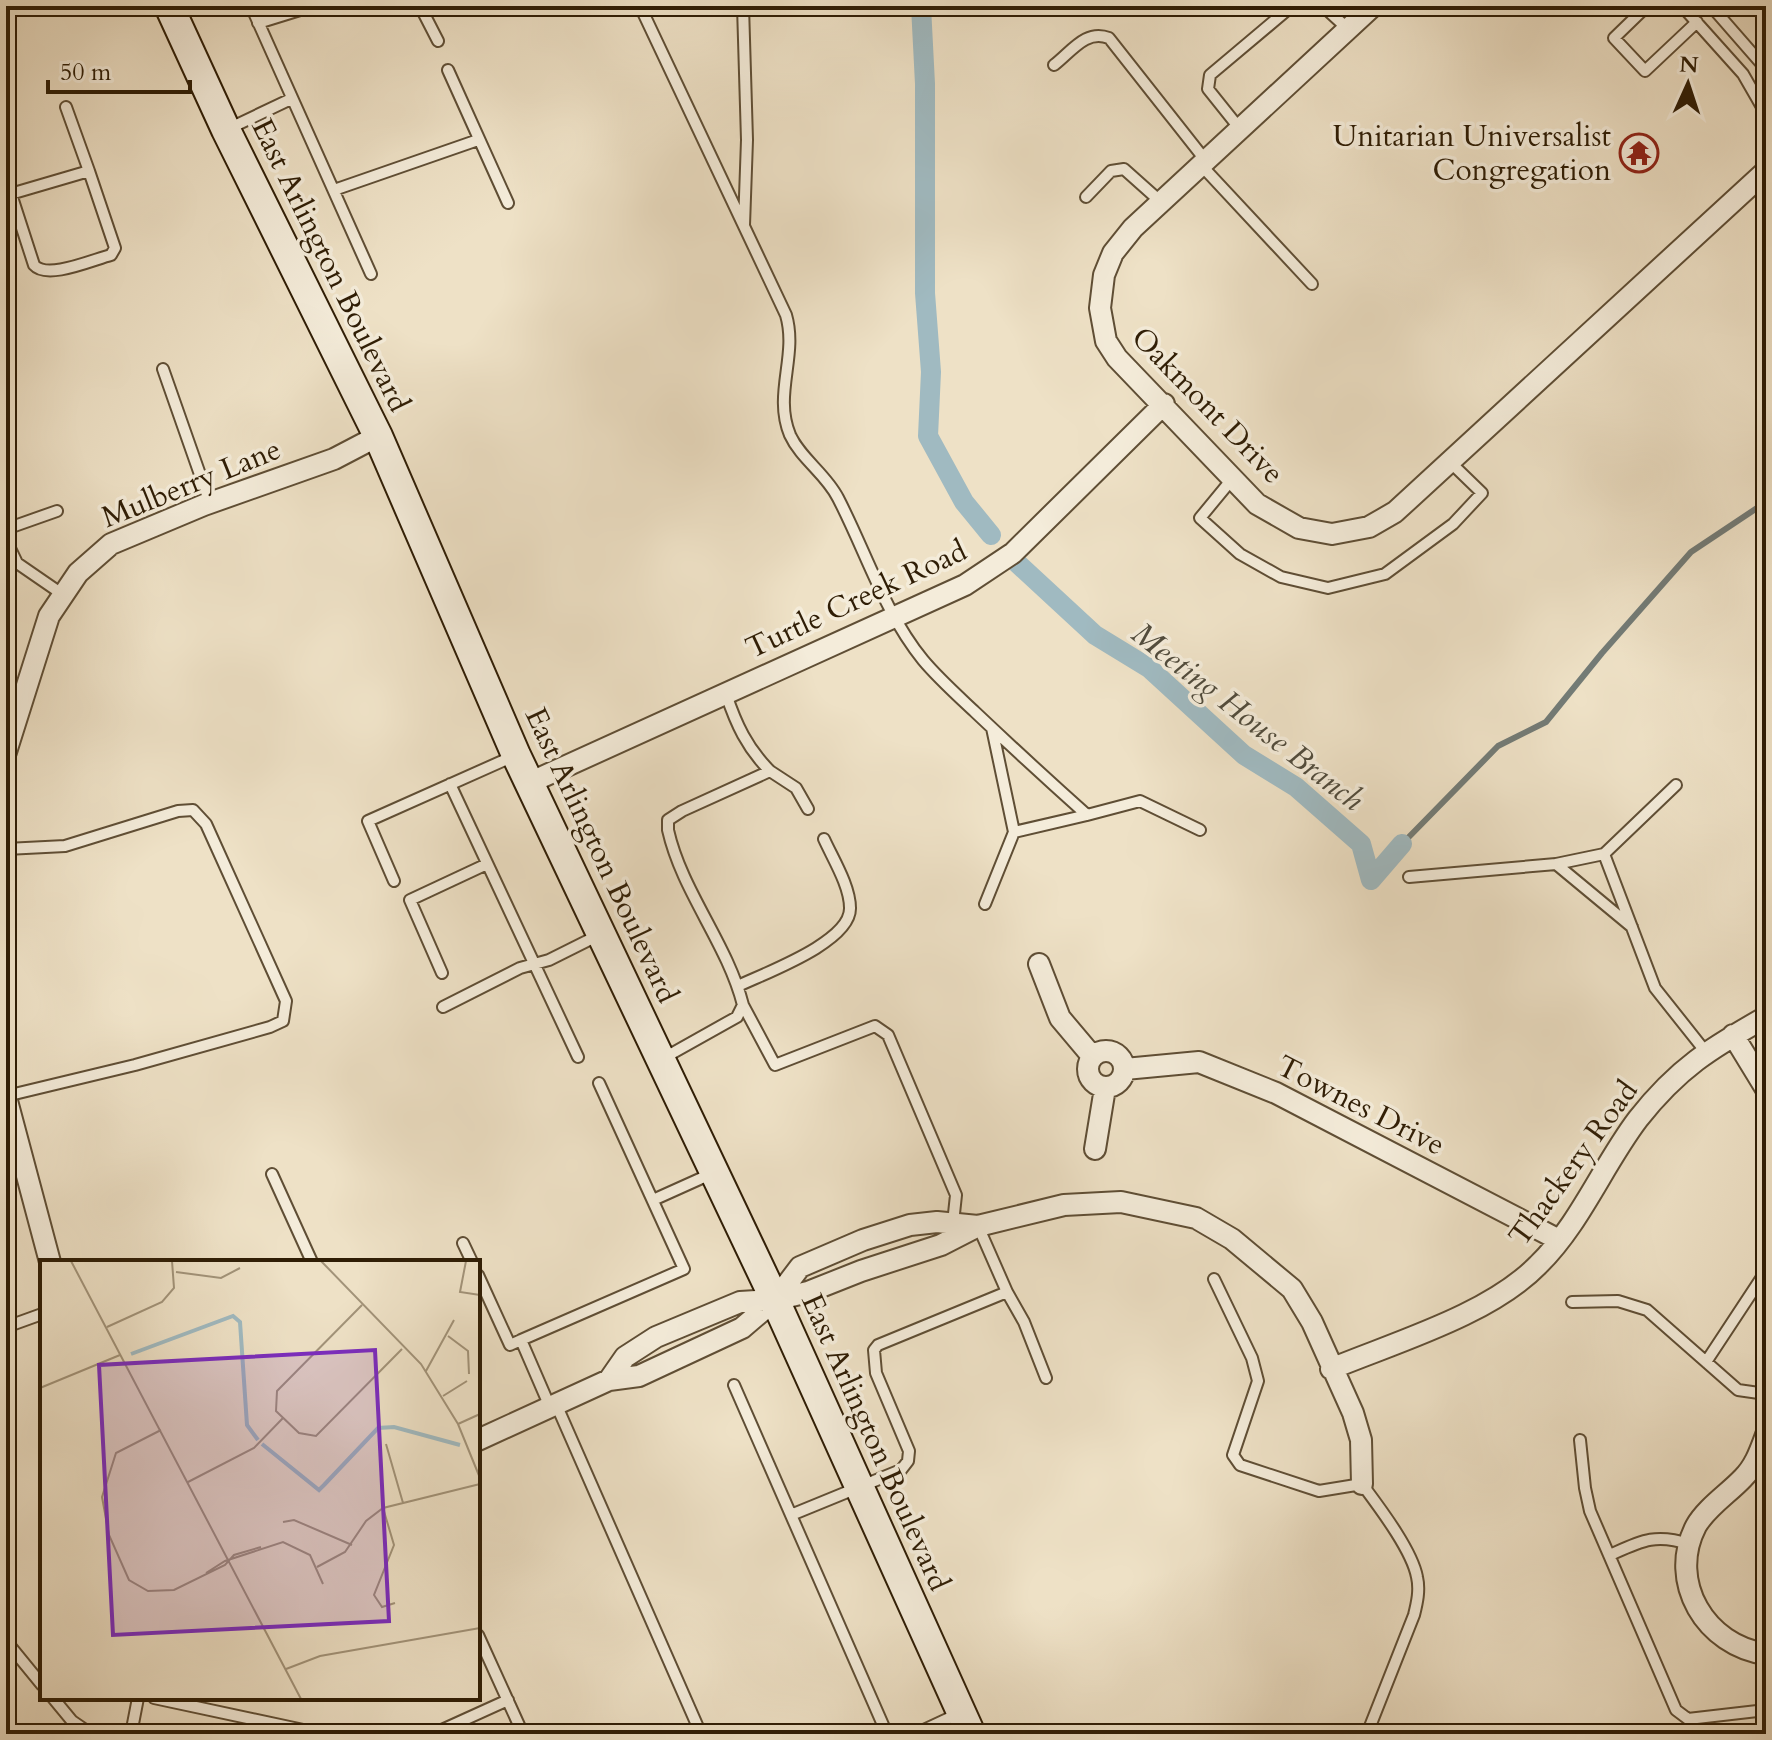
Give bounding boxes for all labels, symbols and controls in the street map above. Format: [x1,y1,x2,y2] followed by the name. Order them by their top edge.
[48,44,190,94] scale bar
[1648,44,1728,124] north arrow
[1679,50,1699,81] text: N
[60,56,112,89] text: 50 m
[242,112,419,419] street label: East Arlington Boulevard
[1333,116,1612,191] place label: Unitarian Universalist Congregation
[1618,132,1660,174] temple icon: Unitarian Universalist Congregation
[1122,318,1293,493] street label: Oakmont Drive
[96,429,287,538] street label: Mulberry Lane
[739,530,973,669] street label: Turtle Creek Road
[1122,612,1373,821] water label: Meeting House Branch
[515,701,688,1010] street label: East Arlington Boulevard
[1270,1046,1452,1165] street label: Townes Drive
[1499,1072,1647,1254] street label: Thackery Road
[40,1260,480,1700] inset map
[791,1287,960,1597] street label: East Arlington Boulevard

